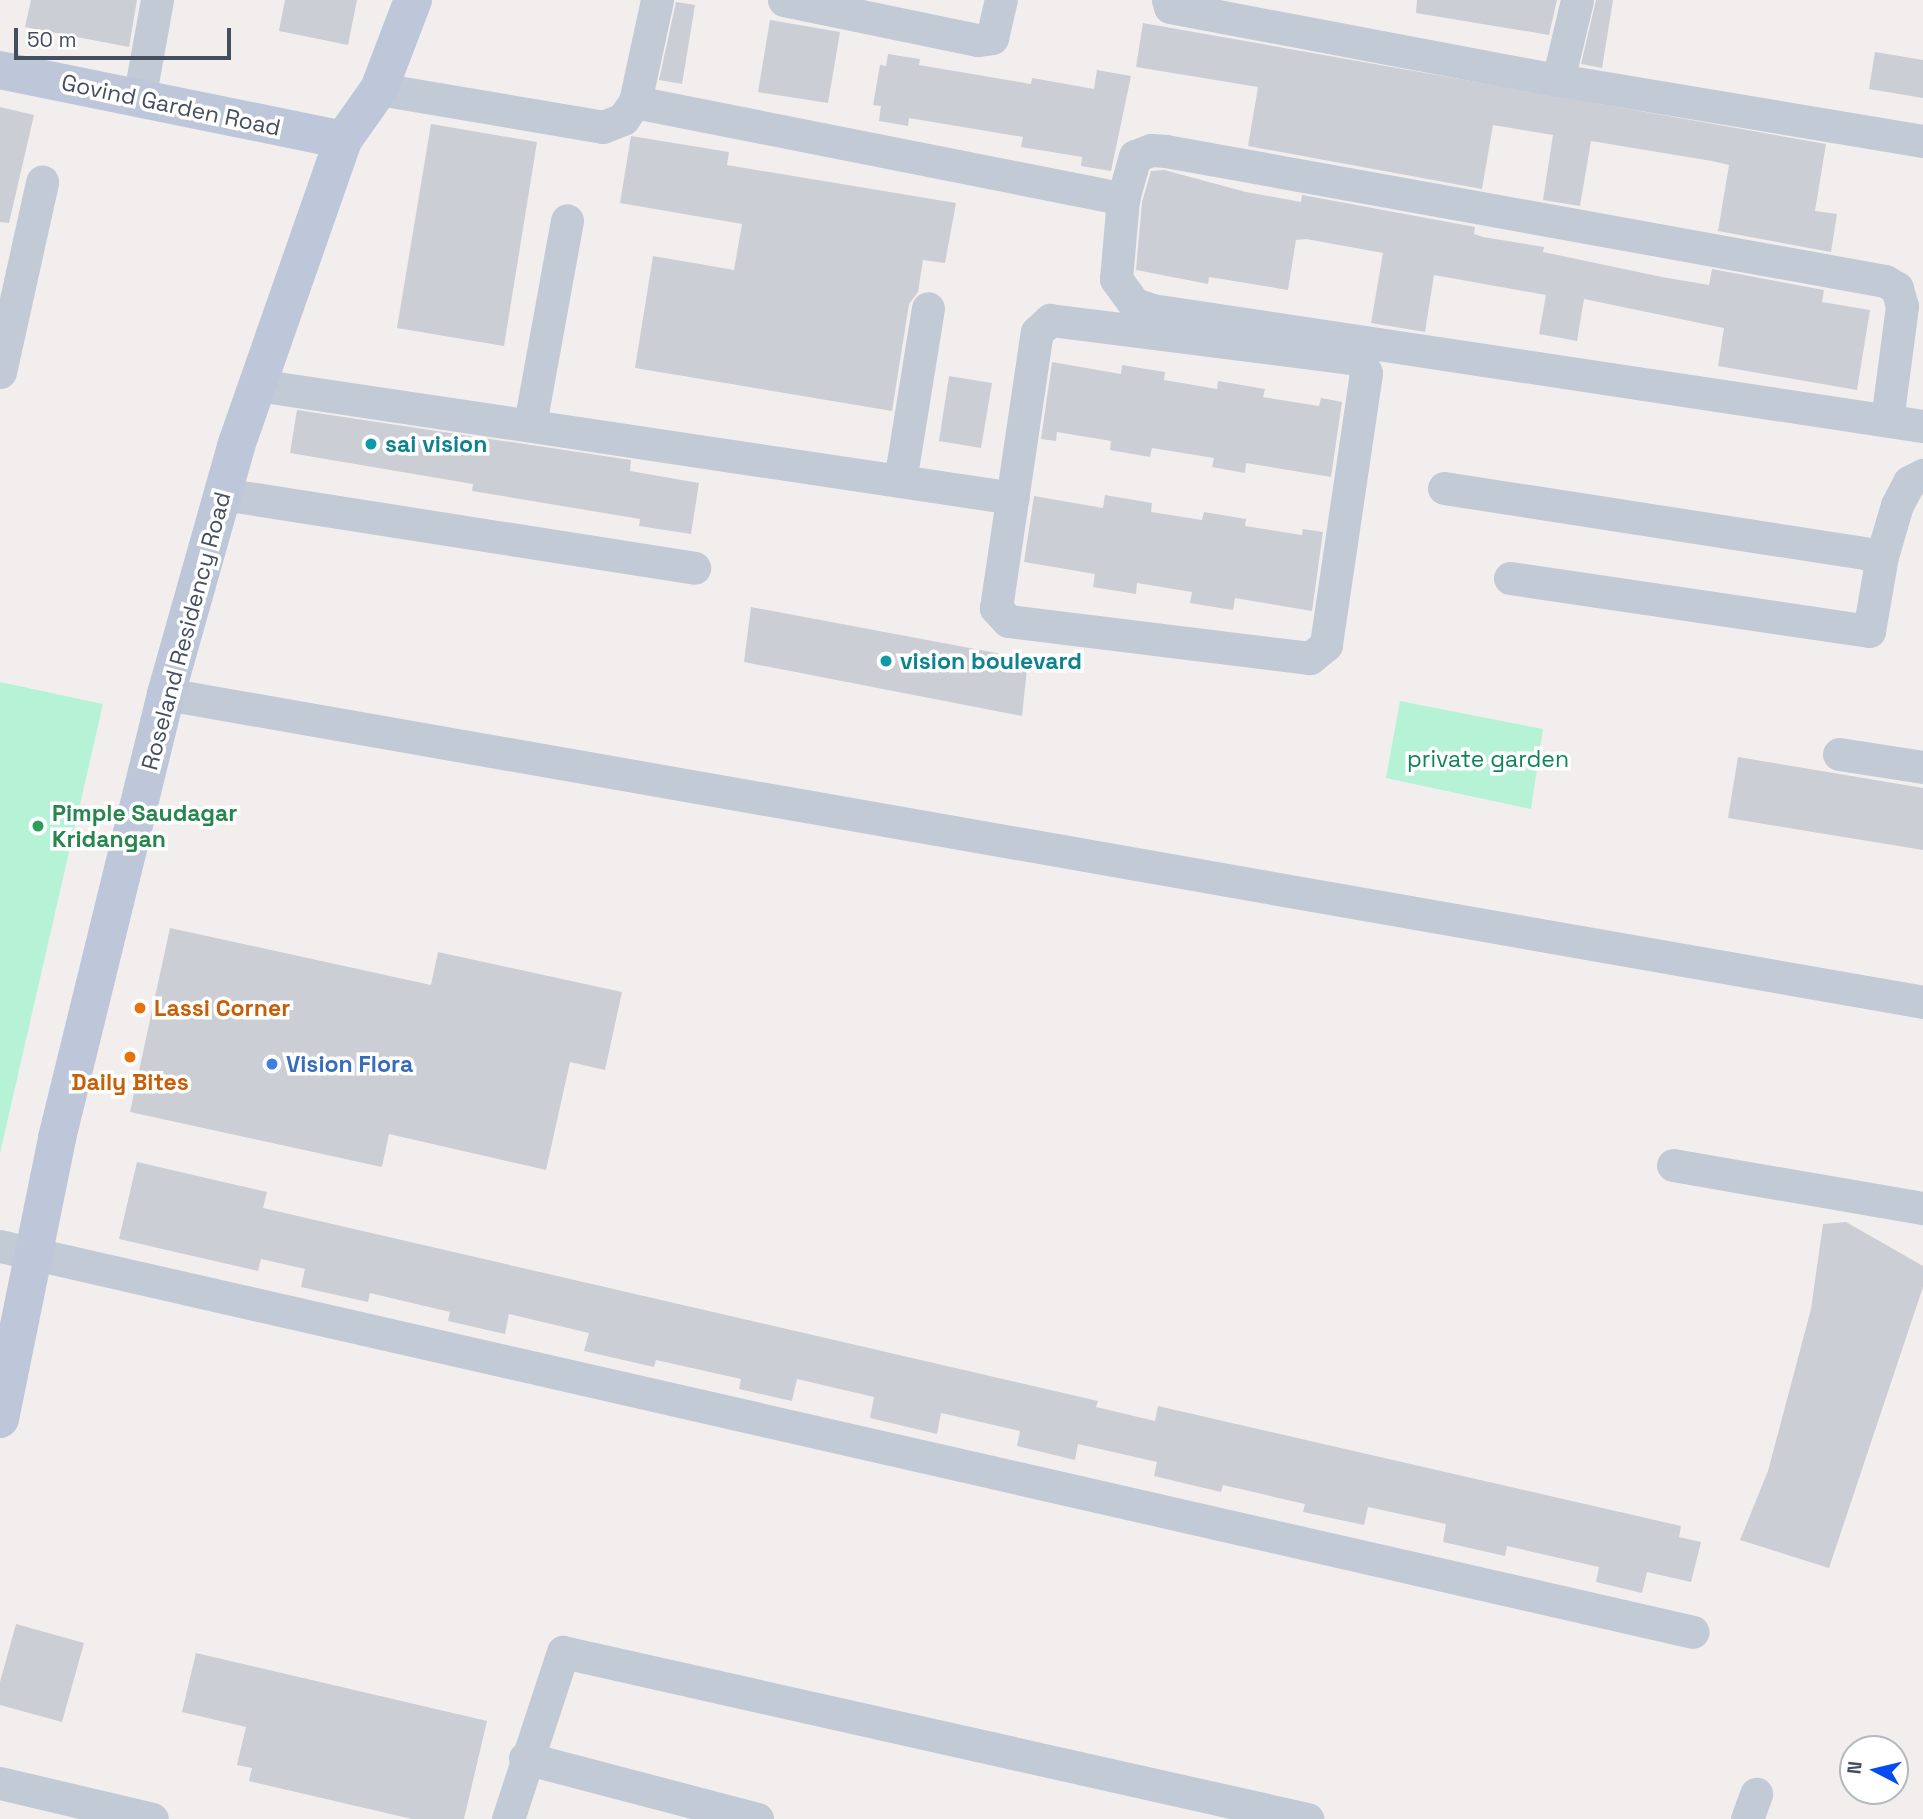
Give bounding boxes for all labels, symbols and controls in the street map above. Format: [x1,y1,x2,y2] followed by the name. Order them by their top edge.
[18,14,234,58] scale bar
[27,26,77,53] text: 50 m
[59,68,283,142] street label: Govind Garden Road
[385,430,487,458] place label: sai vision
[363,436,379,452] marker: sai vision
[136,489,236,773] street label: Roseland Residency Road
[900,647,1082,675] place label: vision boulevard
[878,653,894,669] marker: vision boulevard
[1407,745,1569,773] park label: private garden
[52,799,237,853] place label: Pimple Saudagar Kridangan
[30,818,46,834] marker: Pimple Saudagar Kridangan
[154,994,290,1022] place label: Lassi Corner
[132,1000,148,1016] marker: Lassi Corner
[122,1049,138,1065] marker: Daily Bites
[286,1050,413,1078] place label: Vision Flora
[264,1056,280,1072] marker: Vision Flora
[71,1068,189,1096] place label: Daily Bites
[1839,1735,1909,1805] north arrow
[1841,1760,1868,1775] text: N

